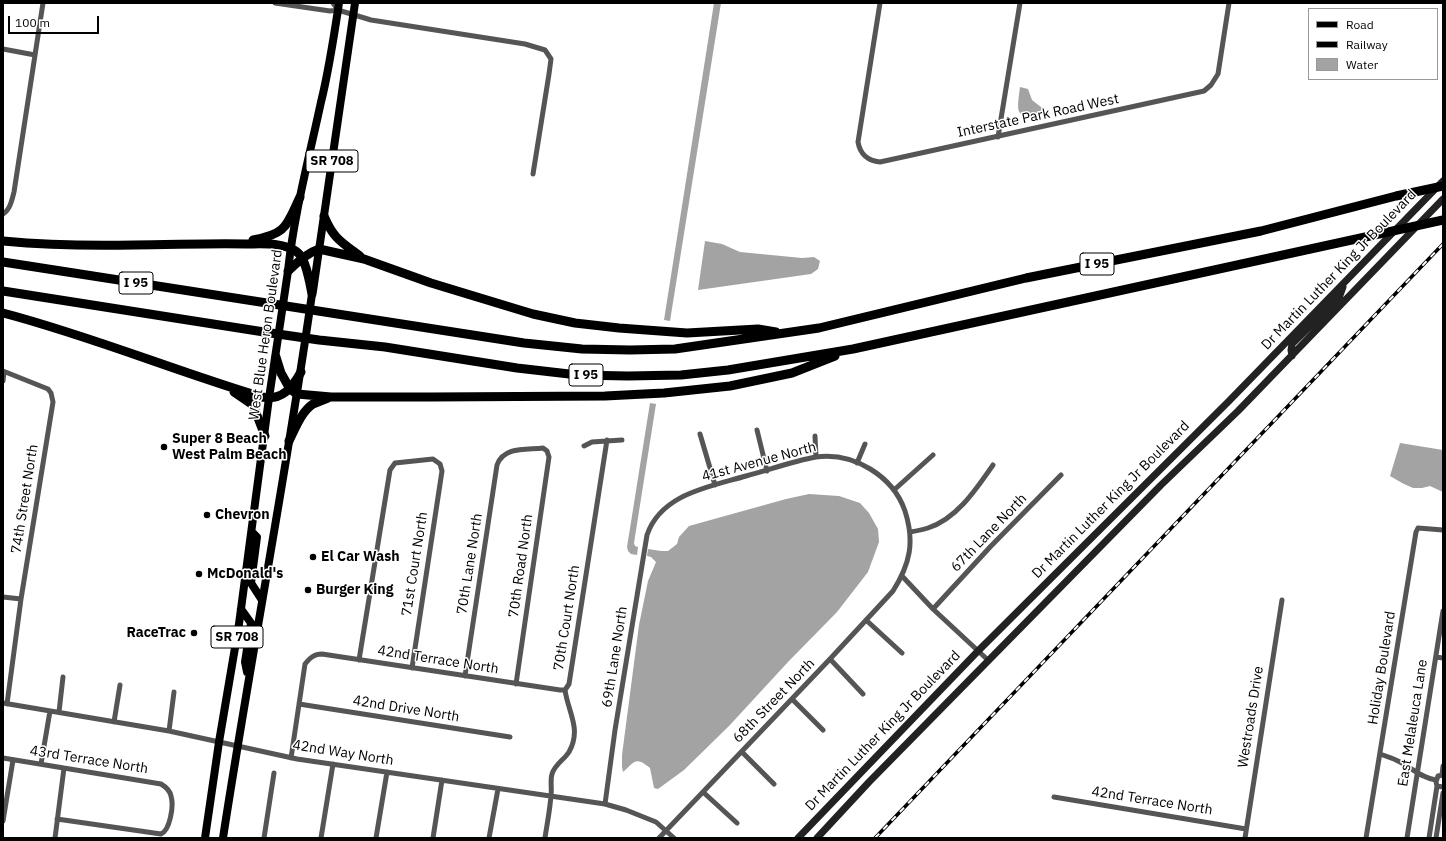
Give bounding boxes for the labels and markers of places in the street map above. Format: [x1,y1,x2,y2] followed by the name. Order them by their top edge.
[172,431,287,464] place label: Super 8 Beach West Palm Beach
[159,442,169,452] marker: Super 8 Beach West Palm Beach
[215,507,270,523] place label: Chevron
[202,510,212,520] marker: Chevron
[321,549,400,565] place label: El Car Wash
[308,552,318,562] marker: El Car Wash
[207,566,283,582] place label: McDonald's
[194,569,204,579] marker: McDonald's
[316,582,393,598] place label: Burger King
[303,585,313,595] marker: Burger King
[126,625,186,641] place label: RaceTrac
[189,628,199,638] marker: RaceTrac

